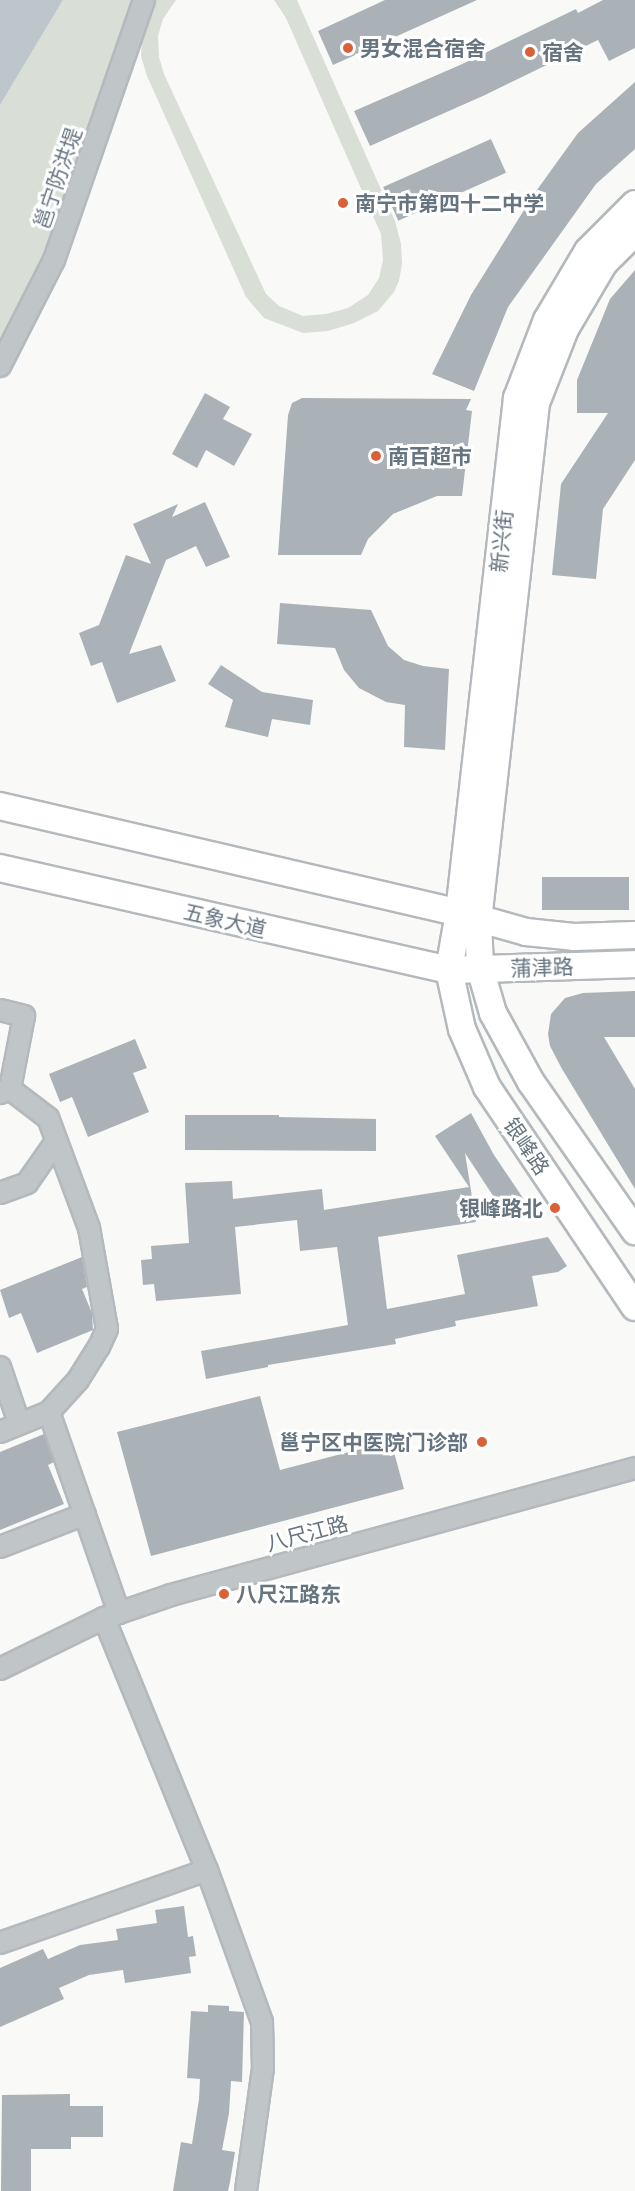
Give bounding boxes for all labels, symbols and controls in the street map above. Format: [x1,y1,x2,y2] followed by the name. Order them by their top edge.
[360,35,486,61] place label: 男女混合宿舍
[542,39,584,65] place label: 宿舍
[341,41,355,55] marker: 男女混合宿舍
[523,45,537,59] marker: 宿舍
[28,124,86,232] street label: 邕宁防洪堤
[355,190,544,216] place label: 南宁市第四十二中学
[336,196,350,210] marker: 南宁市第四十二中学
[388,443,472,469] place label: 南百超市
[369,449,383,463] marker: 南百超市
[485,508,517,574] street label: 新兴街
[181,898,269,942] street label: 五象大道
[510,953,574,981] street label: 蒲津路
[499,1113,555,1179] street label: 银峰路
[459,1195,543,1221] place label: 银峰路北
[548,1201,562,1215] marker: 银峰路北
[279,1429,468,1455] place label: 邕宁区中医院门诊部
[473,1433,491,1451] marker: 邕宁区中医院门诊部
[263,1510,351,1556] street label: 八尺江路
[236,1581,341,1607] place label: 八尺江路东
[217,1587,231,1601] marker: 八尺江路东

